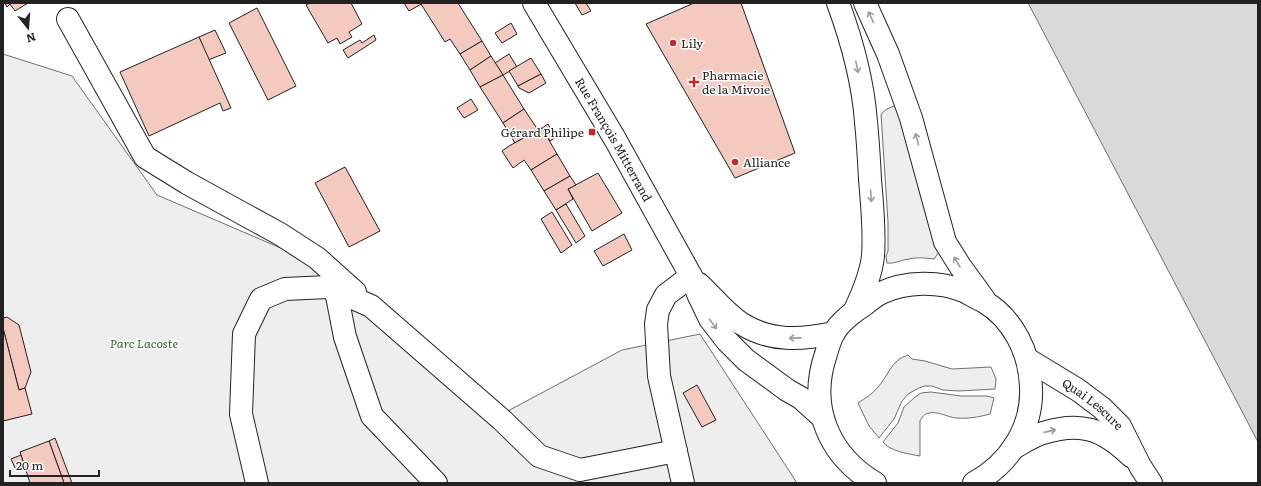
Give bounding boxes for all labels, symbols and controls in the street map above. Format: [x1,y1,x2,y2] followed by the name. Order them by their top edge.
[8,8,48,48] north arrow
[867,12,875,24] one-way arrow
[24,30,38,48] text: N
[681,34,703,52] place label: Lily
[668,38,678,48] marker: Lily
[853,61,861,74] one-way arrow
[702,66,770,98] place label: Pharmacie de la Mivoie
[571,74,657,205] street label: Rue François Mitterrand
[689,77,699,87] marker: Pharmacie de la Mivoie
[501,123,584,141] place label: Gérard Philipe
[587,127,597,137] marker: Gérard Philipe
[913,133,920,146] one-way arrow
[743,153,790,171] place label: Alliance
[730,157,740,167] marker: Alliance
[868,189,875,202] one-way arrow
[953,256,961,268] one-way arrow
[709,318,718,329] one-way arrow
[110,334,178,352] park label: Parc Lacoste
[789,335,802,342] one-way arrow
[1059,374,1128,434] street label: Quai Lescure
[1043,427,1056,434] one-way arrow
[10,452,99,478] scale bar
[16,456,43,474] text: 20 m

